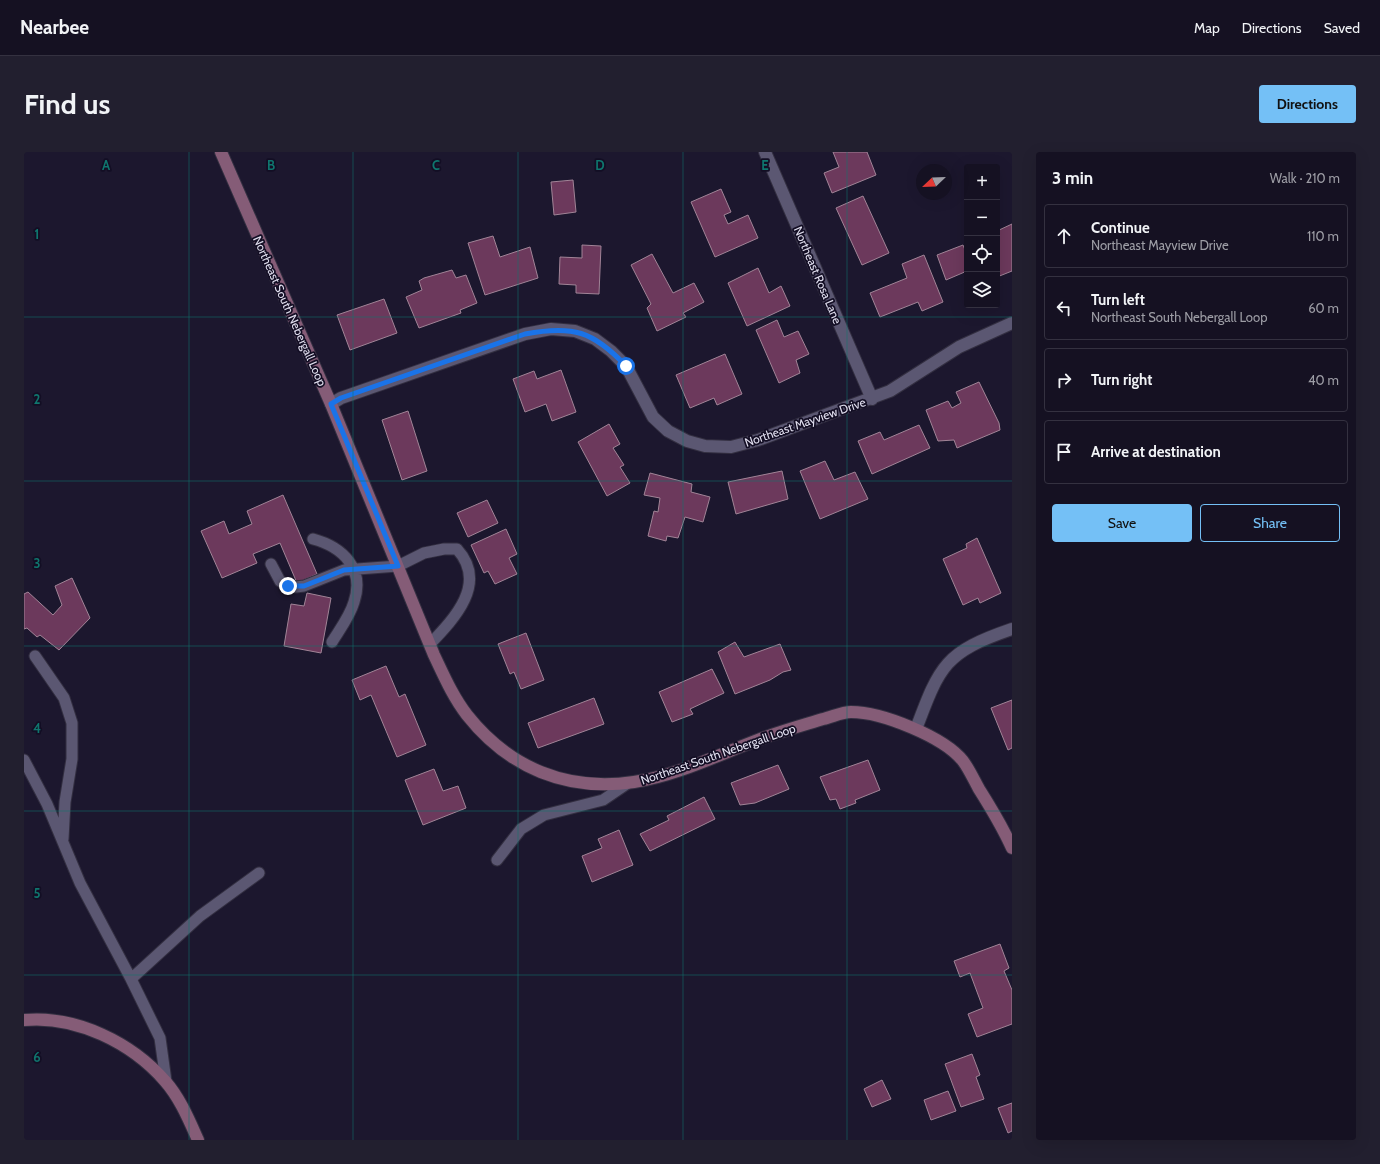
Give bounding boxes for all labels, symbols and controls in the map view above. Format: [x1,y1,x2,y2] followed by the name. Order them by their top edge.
[20,16,89,39] text: Nearbee
[1194,19,1220,37] text: Map
[1242,19,1302,37] text: Directions
[1324,19,1360,37] text: Saved
[1259,85,1356,123] button: Directions
[24,87,110,121] text: Find us
[102,157,111,173] text: A
[267,157,275,173] text: B
[432,157,440,173] text: C
[595,157,605,173] text: D
[761,157,769,173] text: E
[916,164,952,200] north arrow
[964,164,1000,308] map controls
[964,164,1000,200] button: +
[1052,168,1093,188] text: 3 min
[1270,170,1340,186] text: Walk · 210 m
[964,200,1000,236] button: −
[1091,219,1150,237] text: Continue
[791,224,845,326] street label: Northeast Rosa Lane
[1053,225,1075,247] icon: ahead
[35,226,39,242] text: 1
[1307,228,1339,244] text: 110 m
[250,234,330,389] street label: Northeast South Nebergall Loop
[964,236,1000,272] button: locate
[1091,237,1229,253] text: Northeast Mayview Drive
[964,272,1000,308] button: layers
[1091,291,1145,309] text: Turn left
[1053,297,1075,319] icon: left
[1308,300,1339,316] text: 60 m
[1091,309,1267,325] text: Northeast South Nebergall Loop
[617,357,635,375] route start
[1053,369,1075,391] icon: right
[1091,371,1152,389] text: Turn right
[1308,372,1339,388] text: 40 m
[34,391,41,407] text: 2
[743,394,867,450] street label: Northeast Mayview Drive
[1053,441,1075,463] icon: arrive
[1091,443,1221,461] text: Arrive at destination
[1052,504,1192,542] button: Save
[1200,504,1340,542] button: Share
[33,555,41,571] text: 3
[279,577,297,595] route end
[33,720,41,736] text: 4
[639,720,798,788] street label: Northeast South Nebergall Loop
[34,885,41,901] text: 5
[33,1049,41,1065] text: 6

